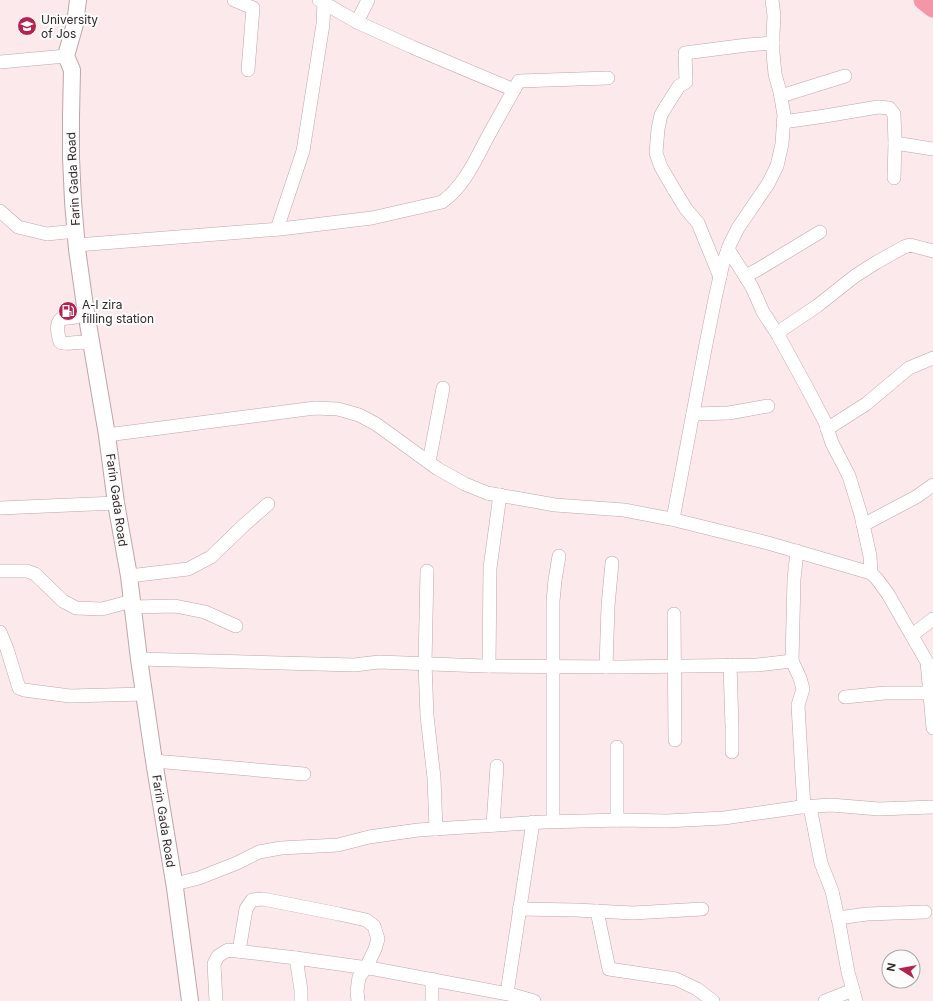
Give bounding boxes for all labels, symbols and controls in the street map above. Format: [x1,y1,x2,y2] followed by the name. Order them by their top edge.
[41,12,98,41] place label: University of Jos
[16,15,38,37] school or university icon: University of Jos
[63,132,83,226] street label: Farin Gada Road
[82,297,154,326] place label: A-l zira filling station
[57,300,79,322] fuel station icon: A-l zira filling station
[103,453,131,547] street label: Farin Gada Road
[149,774,179,868] street label: Farin Gada Road
[881,949,921,989] north arrow
[884,962,899,973] text: N

